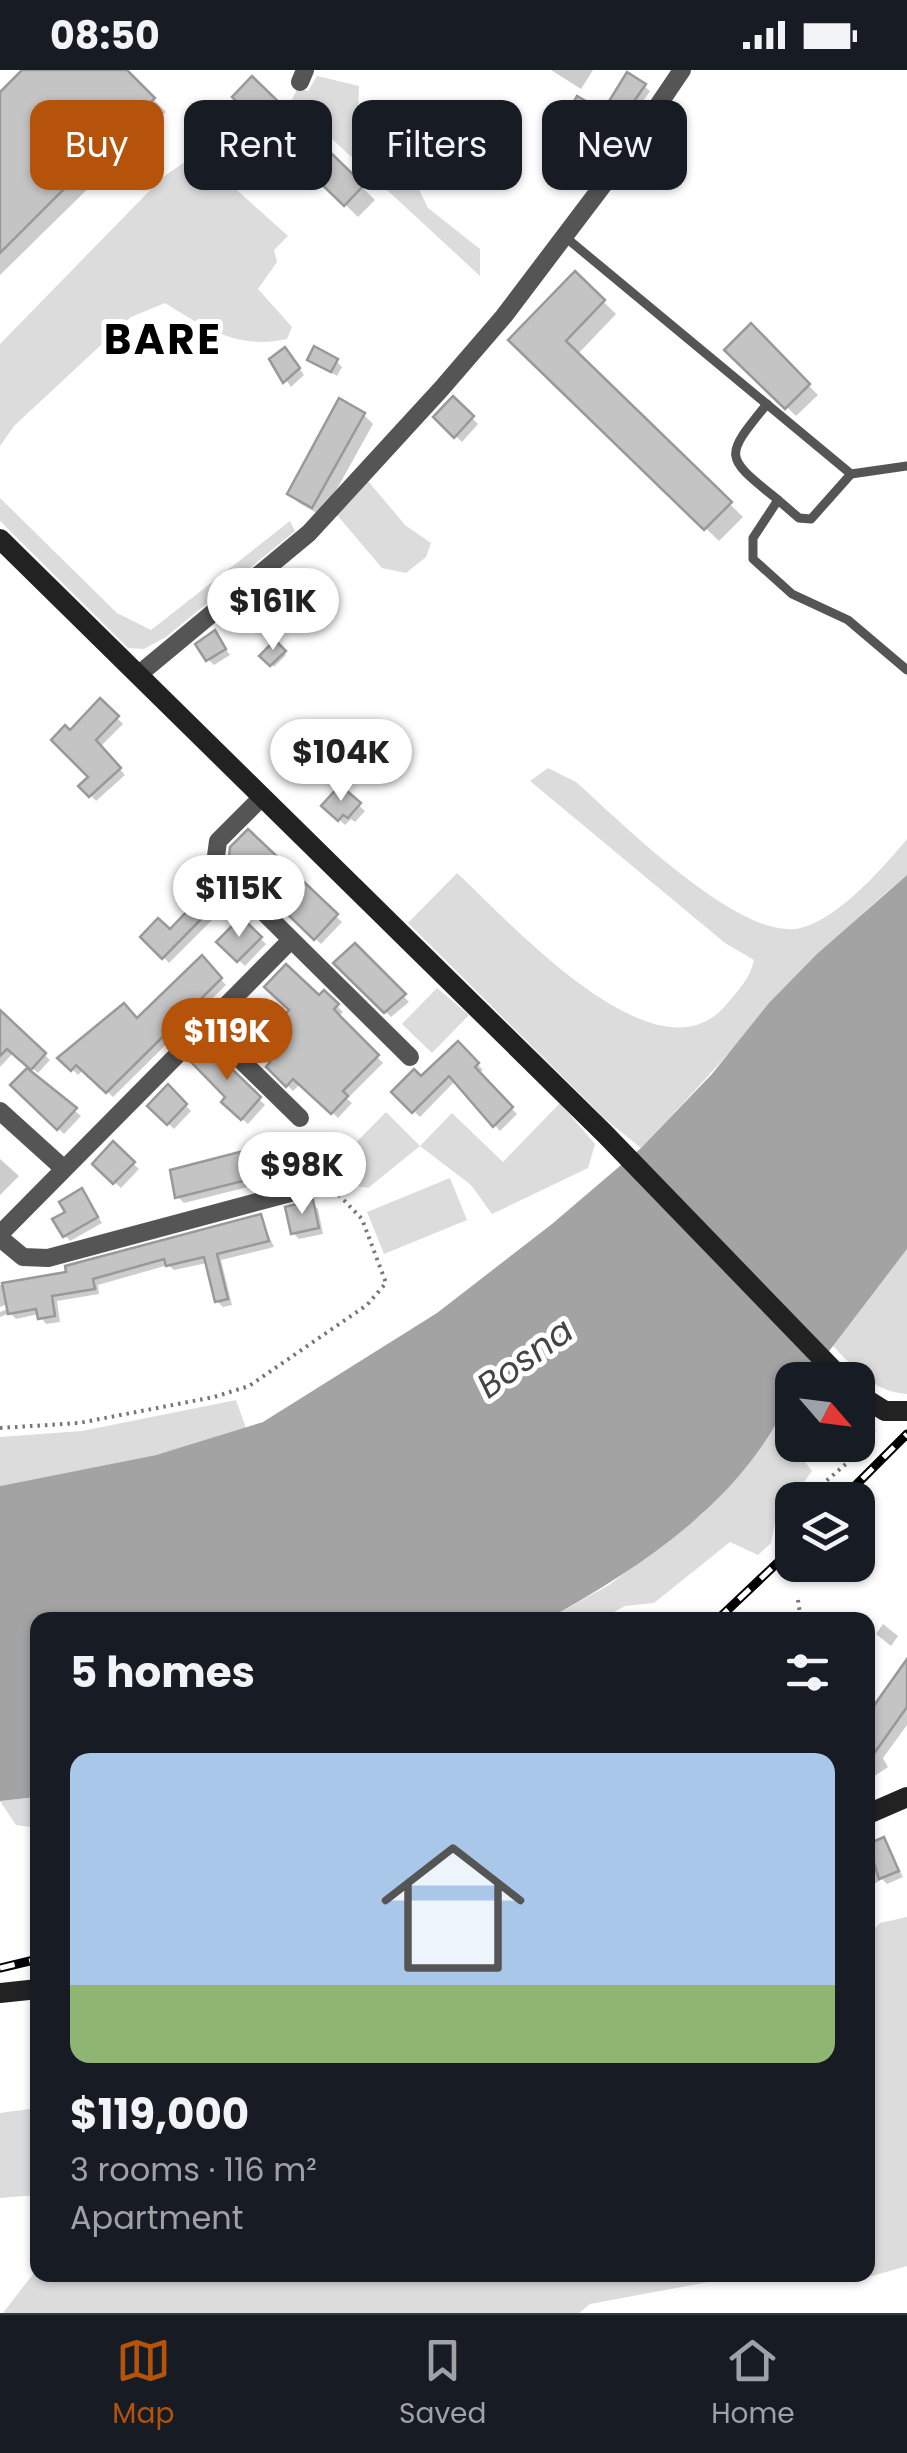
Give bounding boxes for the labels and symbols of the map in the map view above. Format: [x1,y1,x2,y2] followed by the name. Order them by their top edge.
[104,310,222,369] district label: BARE
[203,568,343,653] pin: $161K
[271,719,411,804] pin: $104K
[169,855,309,940] pin: $115K
[157,998,297,1083] pin: $119K
[243,1132,361,1217] pin: $98K
[467,1306,583,1409] water label: Bosna
[775,1362,875,1462] north arrow

